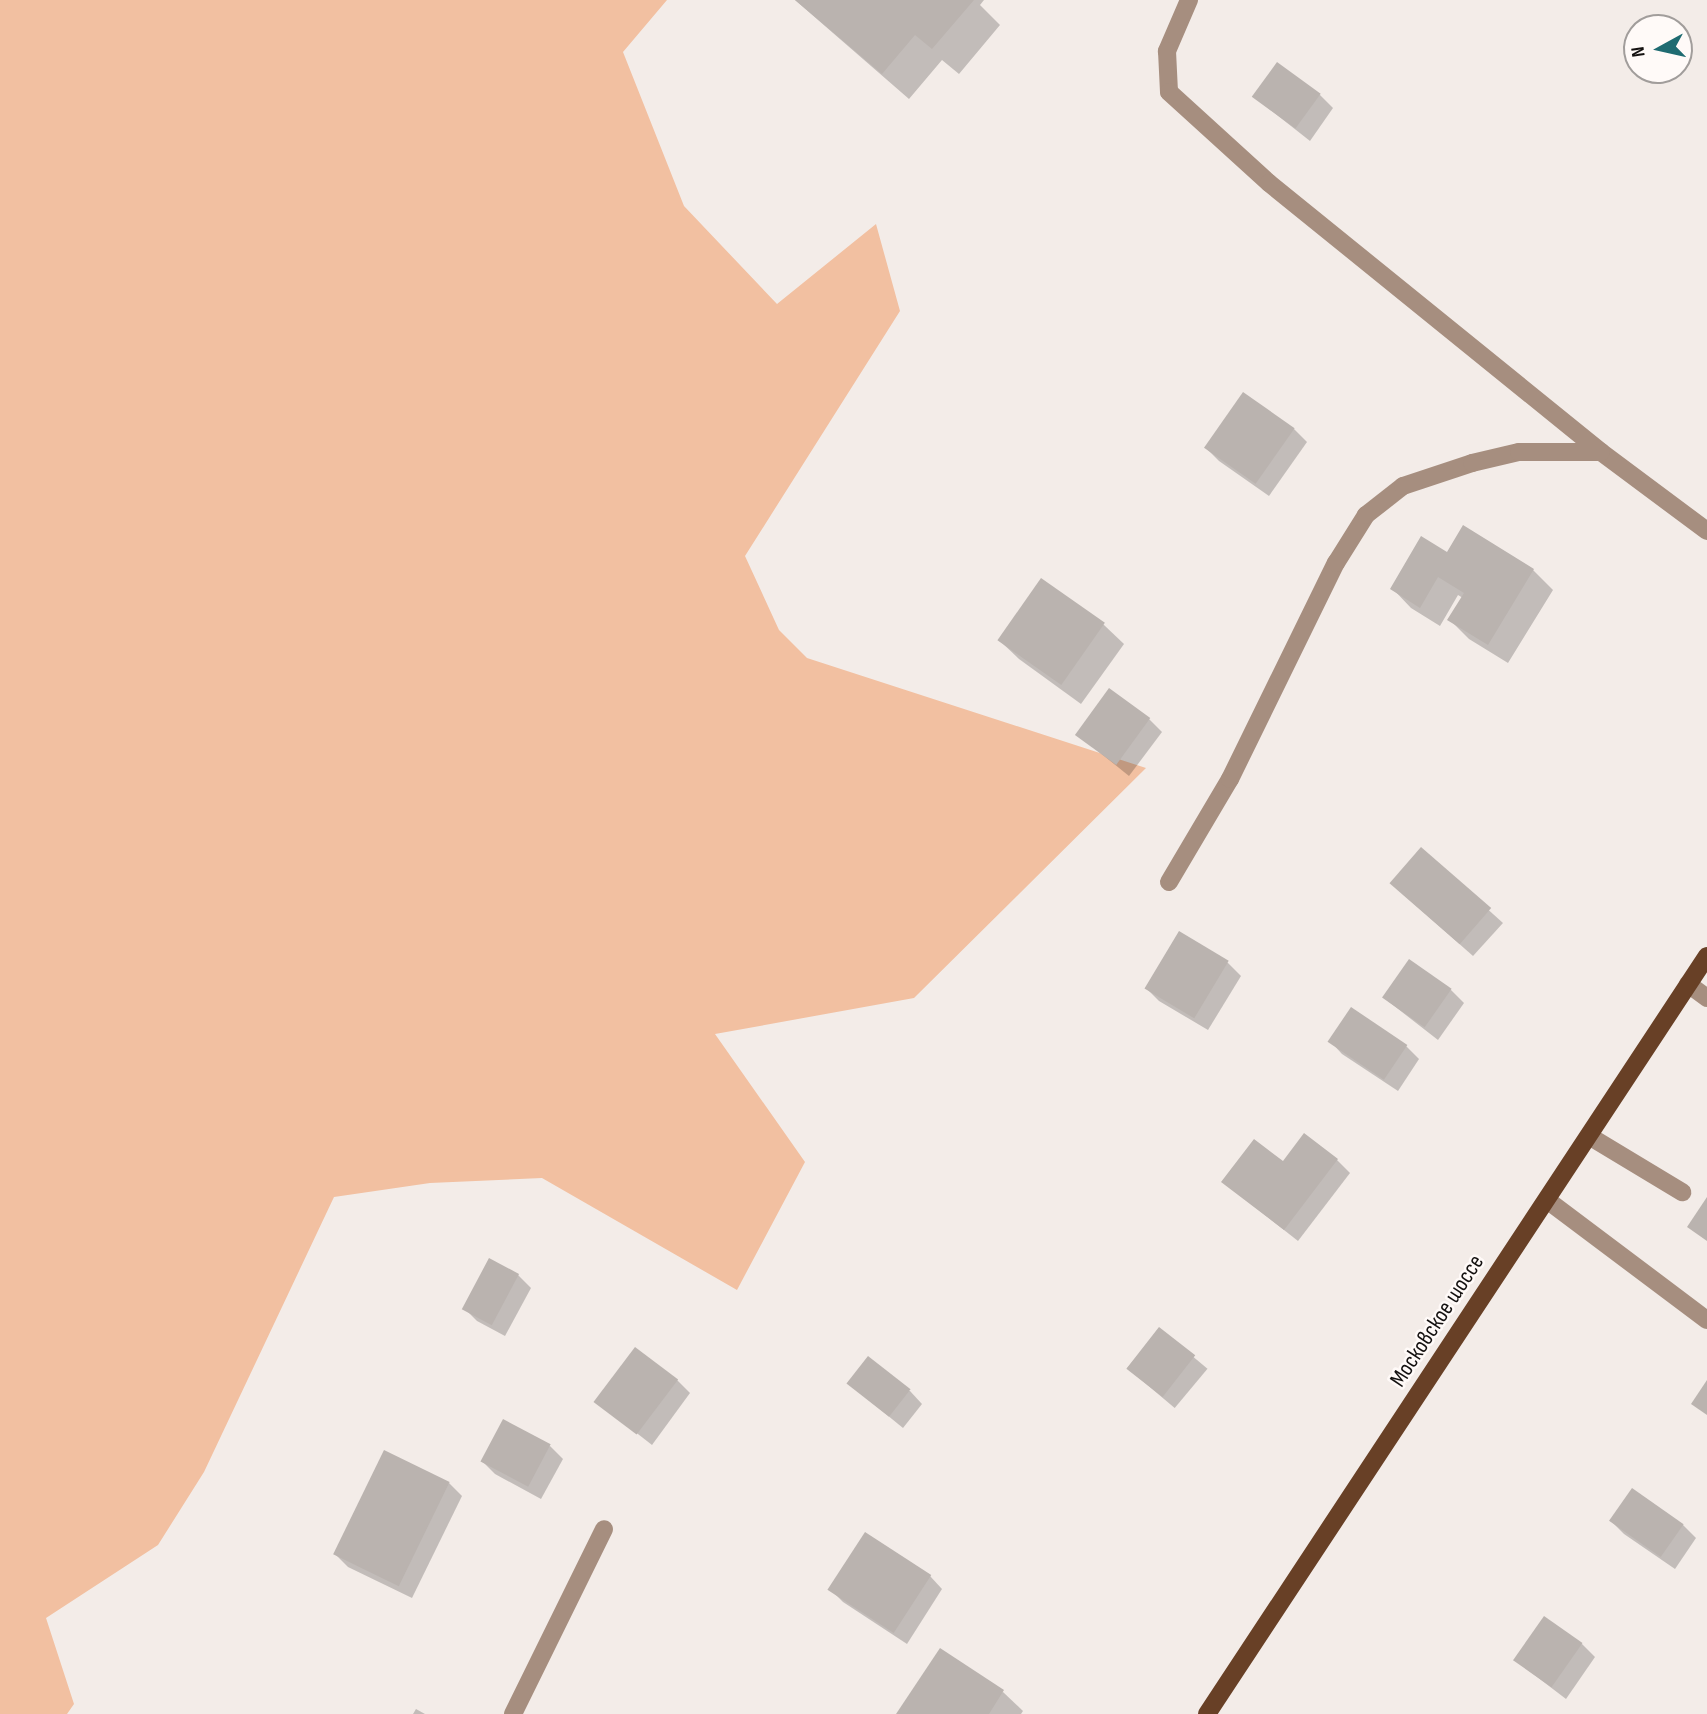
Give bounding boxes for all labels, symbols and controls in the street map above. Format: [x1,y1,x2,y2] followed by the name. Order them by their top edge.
[1623,14,1693,84] north arrow
[1627,45,1651,58] text: N
[1384,1250,1490,1392] street label: Московское шоссе

